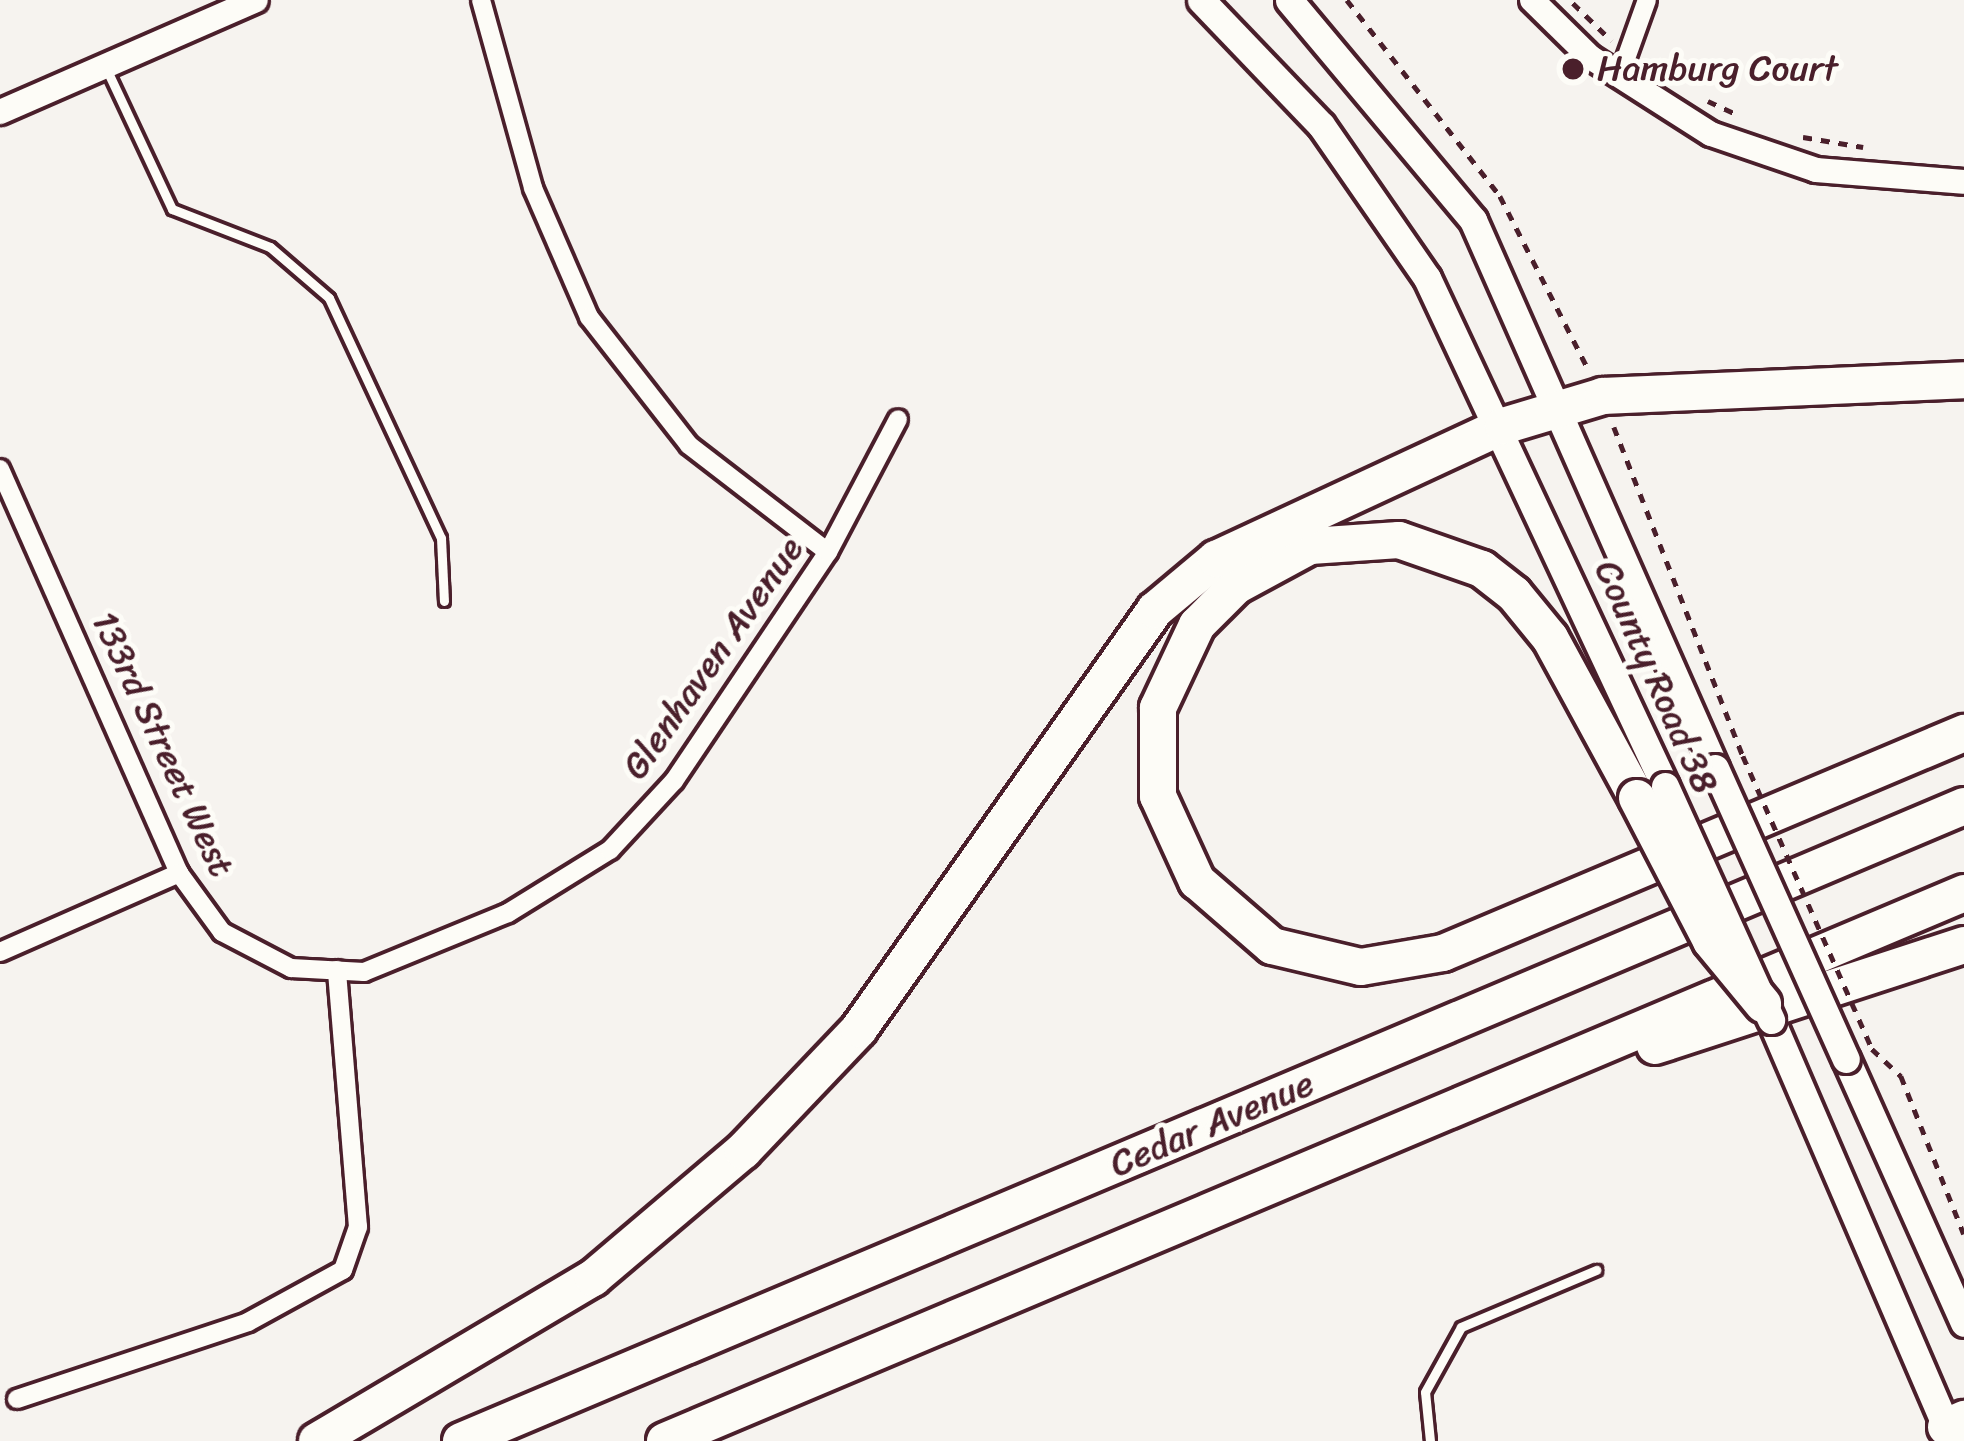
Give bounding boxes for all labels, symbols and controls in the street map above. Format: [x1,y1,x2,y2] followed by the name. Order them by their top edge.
[1597,47,1840,91] place label: Hamburg Court
[1560,56,1586,82] marker: Hamburg Court
[613,529,813,787] street label: Glenhaven Avenue
[1585,554,1727,800] street label: County Road 38
[82,603,244,885] street label: 133rd Street West
[1104,1062,1320,1186] street label: Cedar Avenue

